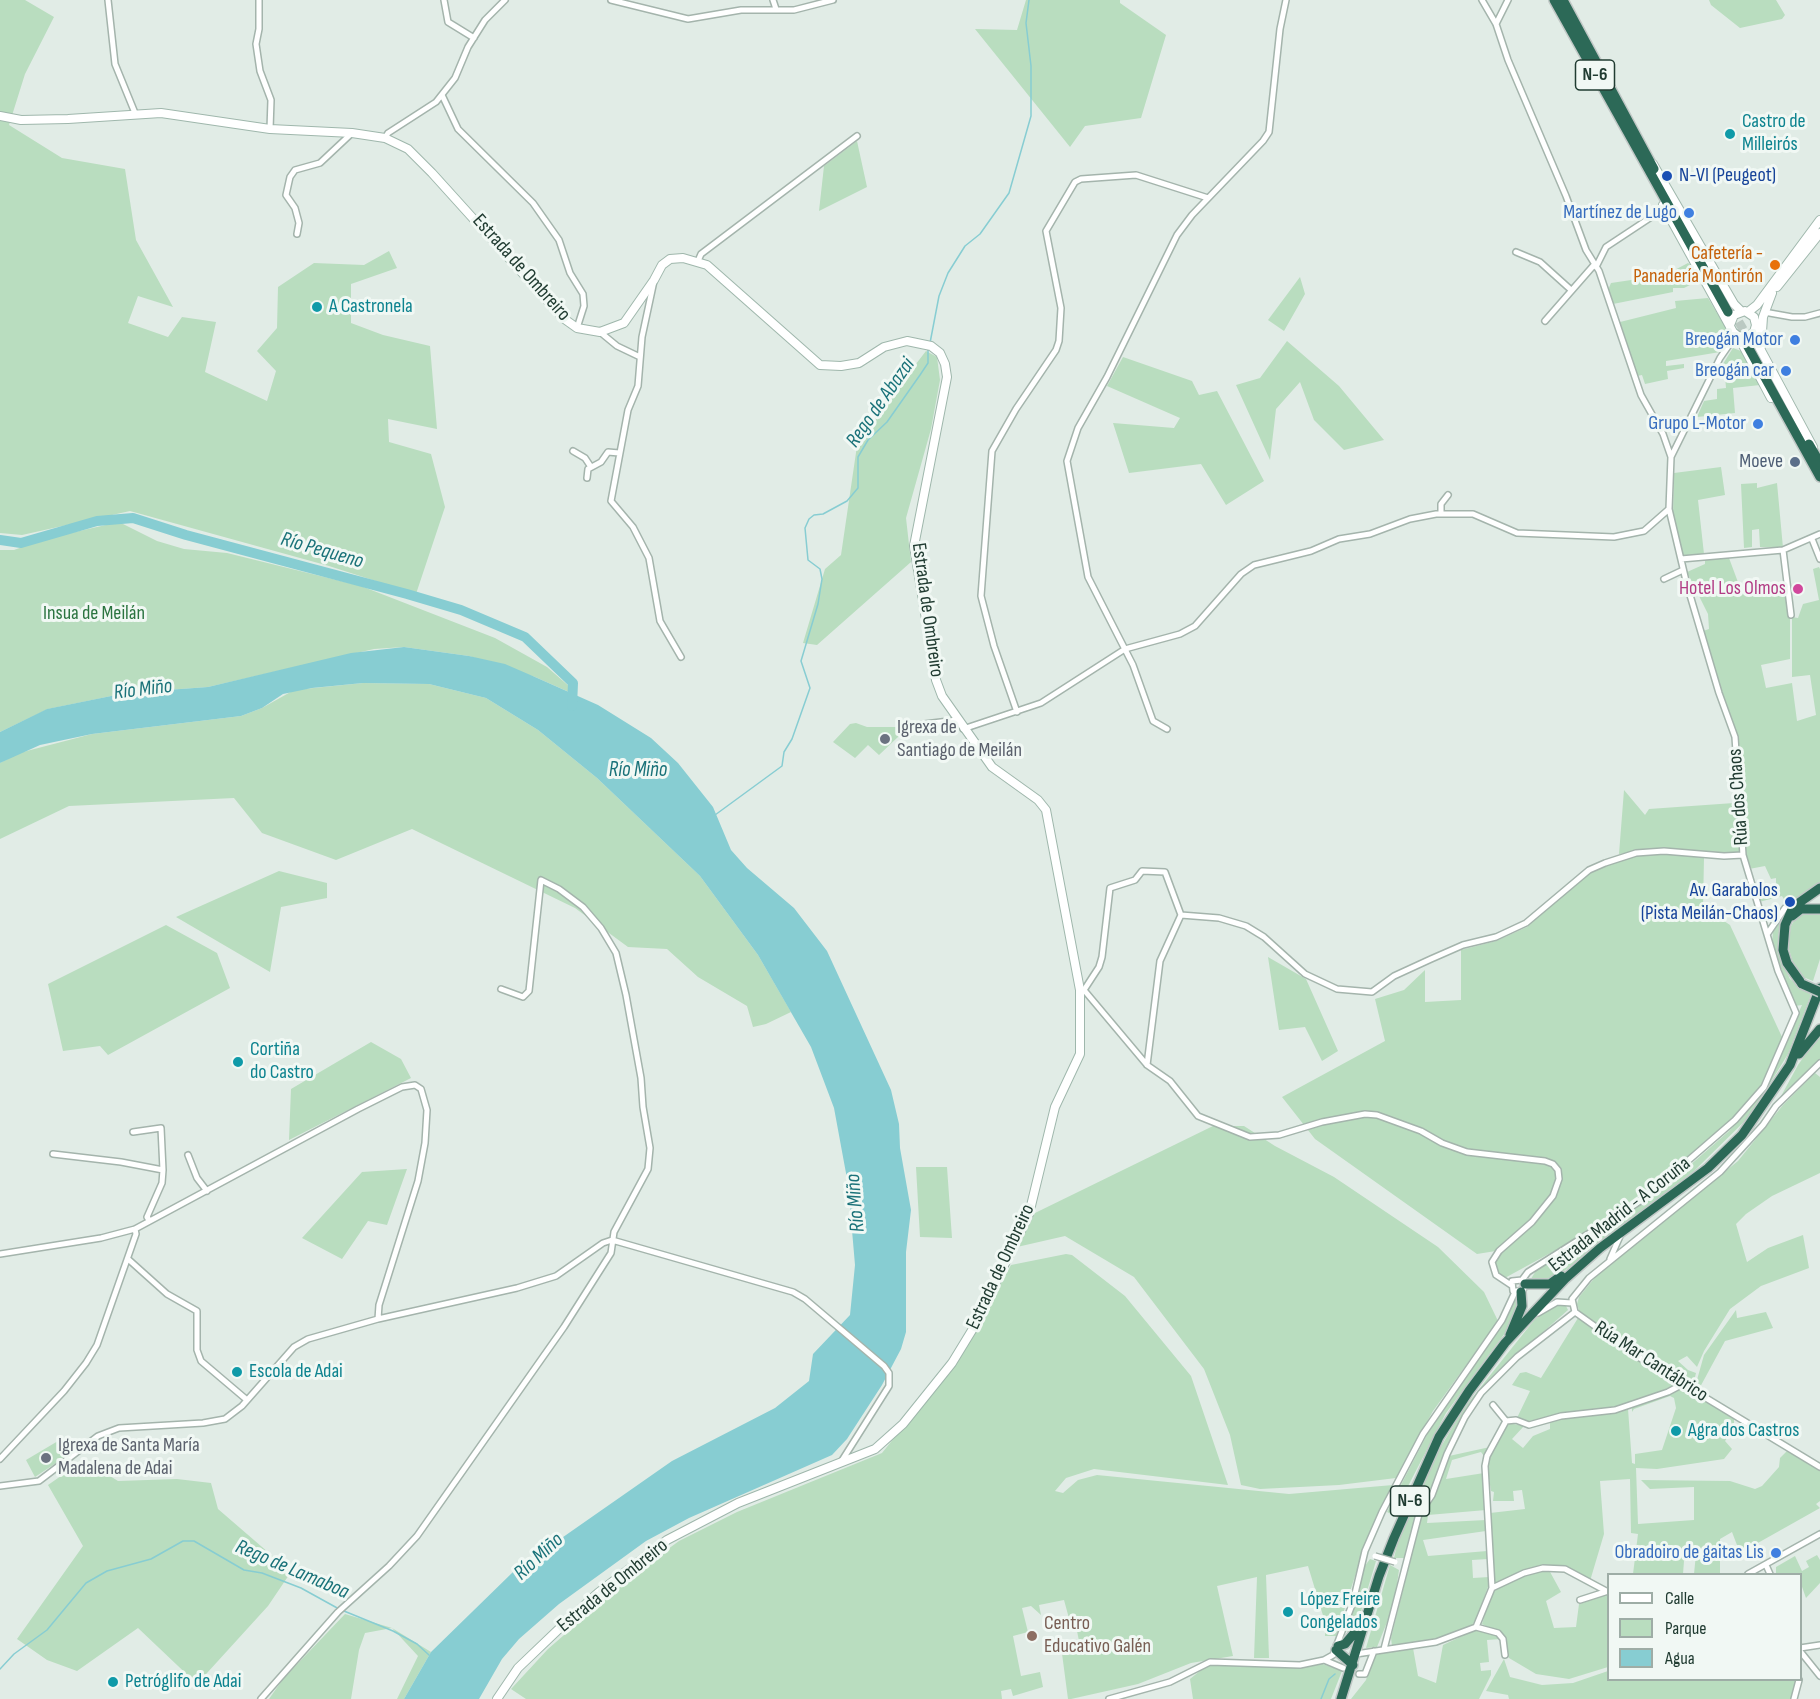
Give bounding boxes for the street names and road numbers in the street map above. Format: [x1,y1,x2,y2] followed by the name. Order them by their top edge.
[1576,60,1614,90] road number: N-6
[467,210,575,326] street label: Estrada de Ombreiro
[906,541,948,679] street label: Estrada de Ombreiro
[1724,748,1754,846] street label: Rúa dos Chaos
[1544,1152,1696,1278] street label: Estrada Madrid - A Coruña
[962,1201,1040,1333] street label: Estrada de Ombreiro
[1590,1316,1712,1408] street label: Rúa Mar Cantábrico
[1390,1486,1430,1516] road number: N-6
[553,1534,673,1638] street label: Estrada de Ombreiro

